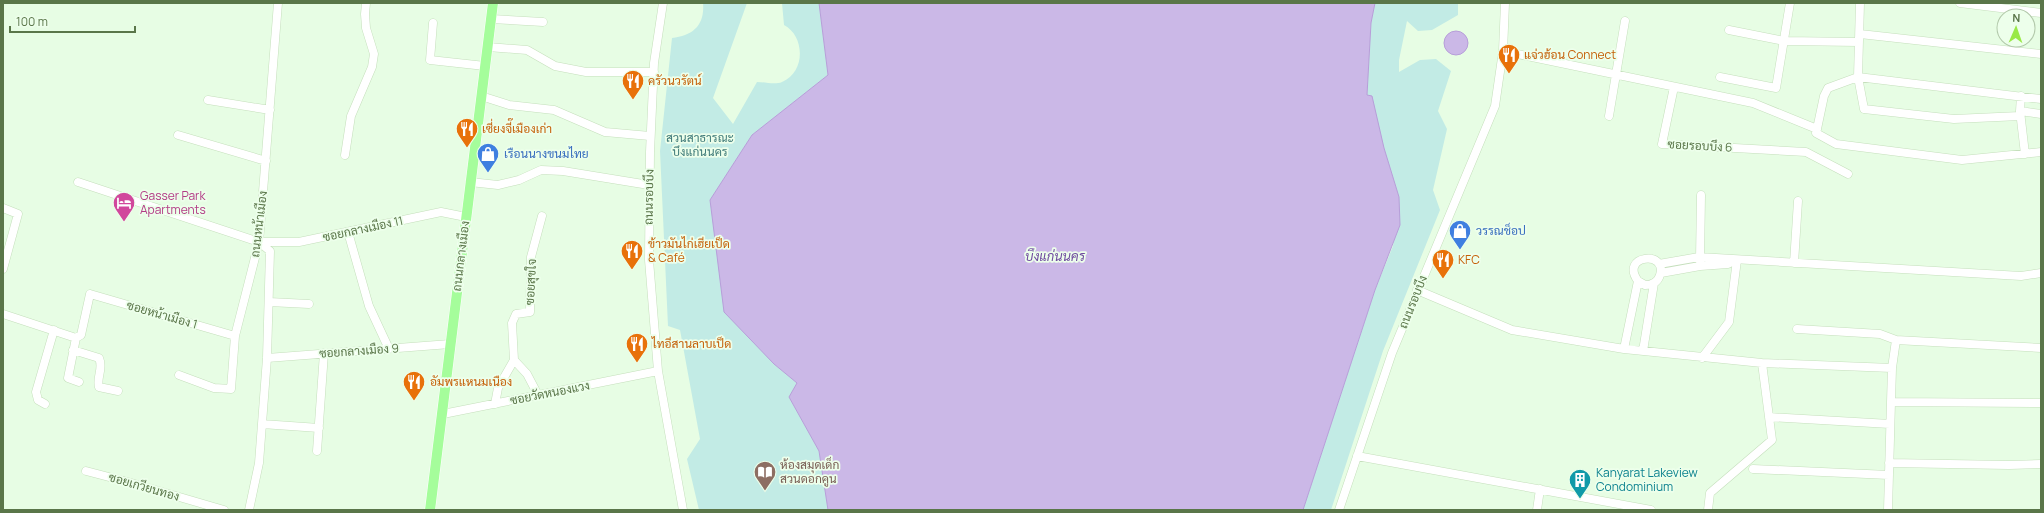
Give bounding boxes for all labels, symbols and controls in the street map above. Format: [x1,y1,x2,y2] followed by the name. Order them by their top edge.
[10,8,135,34] scale bar
[1996,8,2036,48] north arrow
[2012,10,2021,25] text: N
[16,13,48,30] text: 100 m
[1496,42,1522,75] restaurant icon: แจ่วฮ้อน Connect
[1524,46,1616,63] place label: แจ่วฮ้อน Connect
[620,68,646,101] restaurant icon: ครัวนวรัตน์
[648,72,702,89] place label: ครัวนวรัตน์
[454,116,480,149] restaurant icon: เซี่ยงจี๊เมืองเก่า
[482,118,552,137] place label: เซี่ยงจี๊เมืองเก่า
[666,129,734,160] park label: สวนสาธารณะ บึงแก่นนคร
[1667,135,1733,156] street label: ซอยรอบบึง 6
[475,141,501,174] shop icon: เรือนนางขนมไทย
[504,145,589,162] place label: เรือนนางขนมไทย
[640,169,657,225] street label: ถนนรอบบึง
[140,187,206,218] place label: Gasser Park Apartments
[111,190,137,223] hotel icon: Gasser Park Apartments
[246,190,271,258] street label: ถนนหน้าเมือง
[321,212,405,245] street label: ซอยกลางเมือง 11
[1447,218,1473,251] shop icon: วรรณช็อป
[448,220,473,292] street label: ถนนกลางเมือง
[1476,222,1526,239] place label: วรรณช็อป
[648,235,730,266] place label: ข้าวมันไก่เฮียเป็ด & Café
[619,238,645,271] restaurant icon: ข้าวมันไก่เฮียเป็ด & Café
[1025,247,1086,265] water label: บึงแก่นนคร
[1430,247,1456,280] restaurant icon: KFC
[1458,251,1480,268] place label: KFC
[521,258,541,306] street label: ซอยสุขใจ
[1394,273,1431,331] street label: ถนนรอบบึง
[125,296,200,333] street label: ซอยหน้าเมือง 1
[624,331,650,364] restaurant icon: ไทอีสานลาบเป็ด
[651,335,731,352] place label: ไทอีสานลาบเป็ด
[319,339,399,362] street label: ซอยกลางเมือง 9
[401,369,427,402] restaurant icon: อัมพรแหนมเนือง
[430,373,512,390] place label: อัมพรแหนมเนือง
[509,376,591,409] street label: ซอยวัดหนองแวง
[780,456,839,487] place label: ห้องสมุดเด็ก สวนดอกคูน
[752,459,778,492] library icon: ห้องสมุดเด็ก สวนดอกคูน
[1596,464,1698,495] place label: Kanyarat Lakeview Condominium
[1567,467,1593,500] building icon: Kanyarat Lakeview Condominium
[107,468,182,505] street label: ซอยเกวียนทอง

